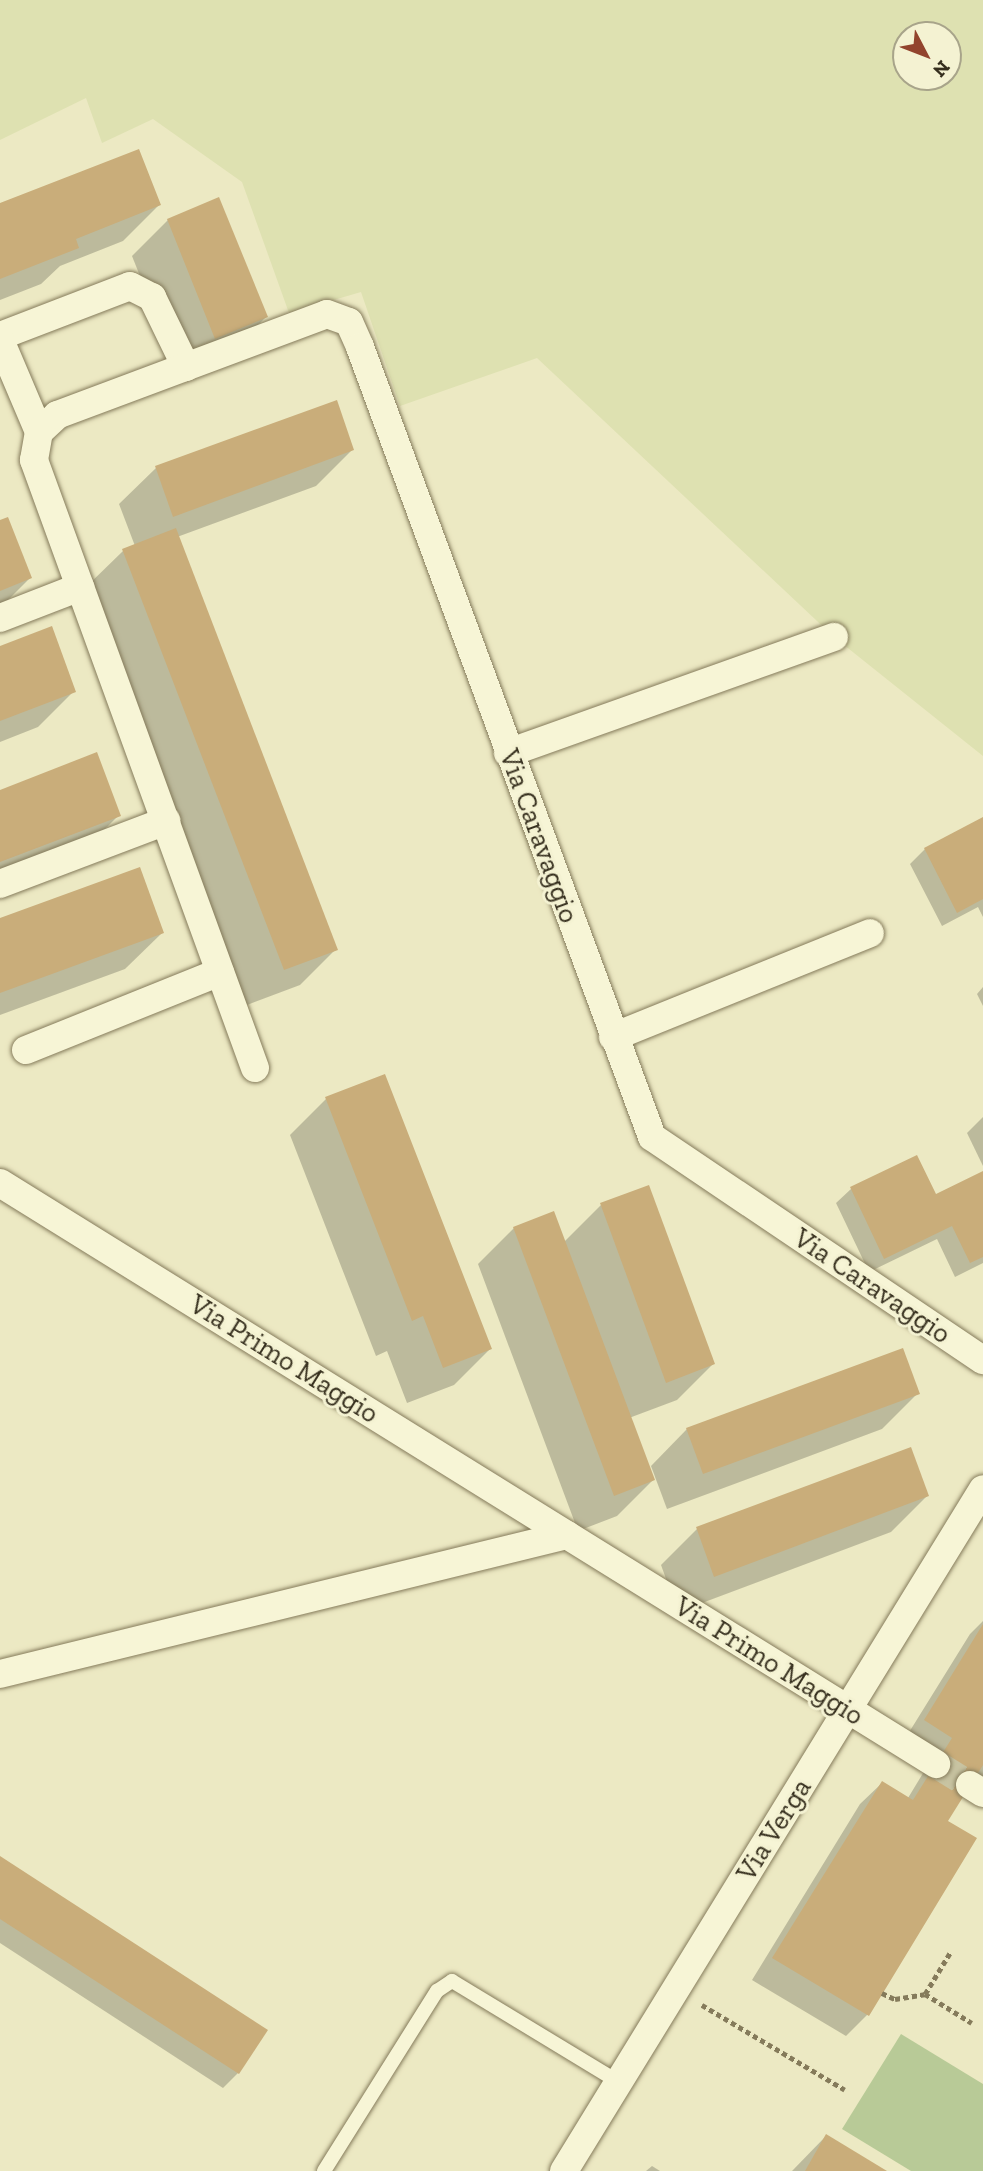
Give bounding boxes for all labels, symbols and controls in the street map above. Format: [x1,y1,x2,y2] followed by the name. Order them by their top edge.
[892,21,962,91] north arrow
[928,56,955,82] text: N
[492,745,586,927] street label: Via Caravaggio
[787,1221,957,1351] street label: Via Caravaggio
[183,1287,385,1431] street label: Via Primo Maggio
[668,1589,870,1733] street label: Via Primo Maggio
[729,1772,819,1888] street label: Via Verga

